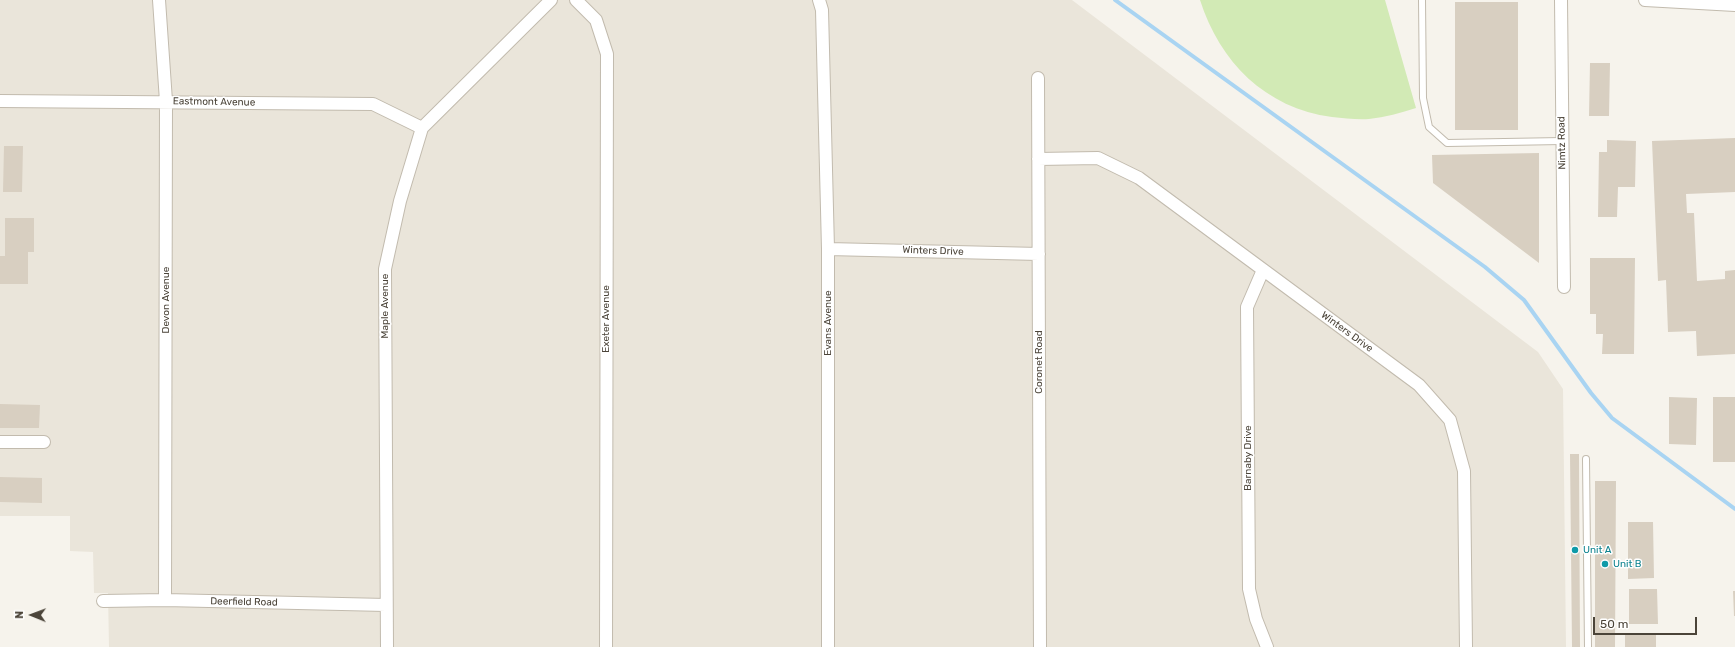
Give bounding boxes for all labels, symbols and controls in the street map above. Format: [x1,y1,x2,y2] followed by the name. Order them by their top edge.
[173,95,255,109] street label: Eastmont Avenue
[1556,116,1568,170] street label: Nimtz Road
[902,244,964,258] street label: Winters Drive
[160,267,172,333] street label: Devon Avenue
[379,274,391,338] street label: Maple Avenue
[600,285,612,353] street label: Exeter Avenue
[822,290,834,356] street label: Evans Avenue
[1319,309,1375,355] street label: Winters Drive
[1033,330,1045,394] street label: Coronet Road
[1242,425,1254,491] street label: Barnaby Drive
[1583,544,1612,556] place label: Unit A
[1570,545,1580,555] marker: Unit A
[1613,558,1642,570] place label: Unit B
[1600,559,1610,569] marker: Unit B
[12,595,52,635] north arrow
[210,595,278,609] street label: Deerfield Road
[1595,609,1699,635] scale bar
[13,611,26,619] text: N
[1600,617,1628,631] text: 50 m

